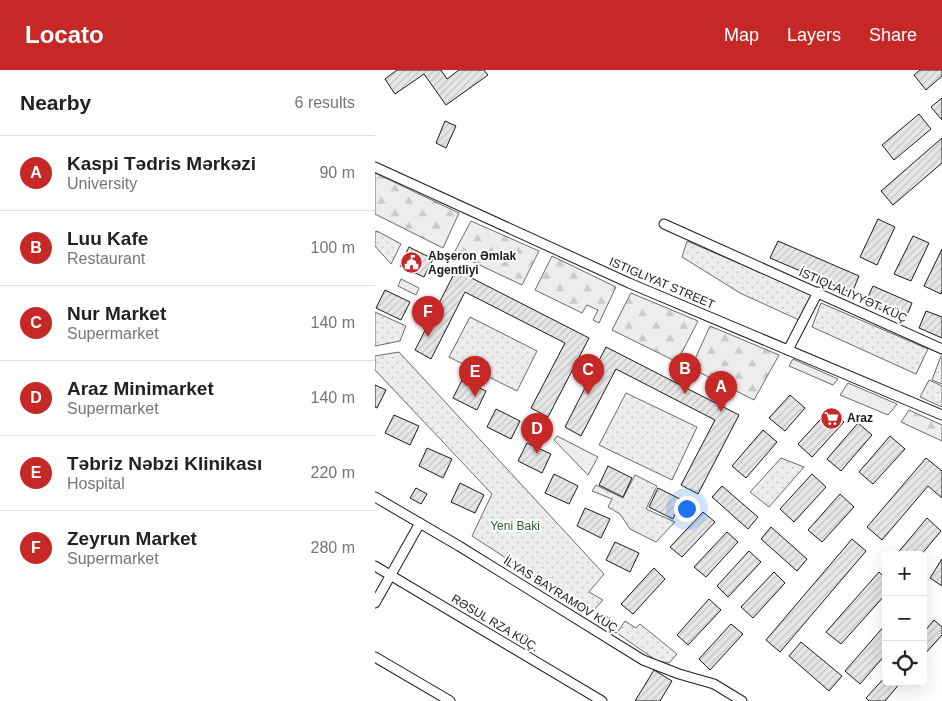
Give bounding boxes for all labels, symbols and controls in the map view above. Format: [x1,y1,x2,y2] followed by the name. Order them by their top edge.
[25,21,104,48] text: Locato
[724,25,759,45] text: Map
[787,25,841,45] text: Layers
[869,25,917,45] text: Share
[20,91,91,114] text: Nearby
[295,94,355,111] text: 6 results
[67,153,256,174] text: Kaspi Tədris Mərkəzi
[30,164,42,181] text: A
[319,164,355,181] text: 90 m
[67,175,137,192] text: University
[67,228,148,249] text: Luu Kafe
[30,239,42,256] text: B
[311,239,355,256] text: 100 m
[428,249,516,277] place label: Abşeron Əmlak Agentliyi
[67,250,145,267] text: Restaurant
[400,251,424,275] public building icon: Abşeron Əmlak Agentliyi
[607,254,718,312] street label: ISTIGLIYAT STREET
[797,265,910,325] street label: İSTIQLALIYYƏT KÜÇ
[412,296,444,337] pin: F
[67,303,166,324] text: Nur Market
[30,314,42,331] text: C
[311,314,355,331] text: 140 m
[67,325,159,342] text: Supermarket
[669,353,701,394] pin: B
[572,354,604,395] pin: C
[459,356,491,397] pin: E
[705,371,737,412] pin: A
[67,378,214,399] text: Araz Minimarket
[30,389,42,406] text: D
[311,389,355,406] text: 140 m
[67,400,159,417] text: Supermarket
[819,406,843,430] supermarket icon: Araz
[847,411,873,425] place label: Araz
[521,413,553,454] pin: D
[67,453,262,474] text: Təbriz Nəbzi Klinikası
[31,464,41,481] text: E
[311,464,355,481] text: 220 m
[67,475,125,492] text: Hospital
[674,496,700,522] your location
[490,519,540,533] park label: Yeni Baki
[67,528,197,549] text: Zeyrun Market
[31,539,41,556] text: F
[311,539,355,556] text: 280 m
[67,550,159,567] text: Supermarket
[882,551,927,686] map controls
[882,551,927,596] button: +
[501,553,623,637] street label: İLYAS BAYRAMOV KÜÇ.
[449,591,541,655] street label: RƏSUL RZA KÜÇ.
[882,596,927,641] button: −
[882,641,927,686] button: locate

